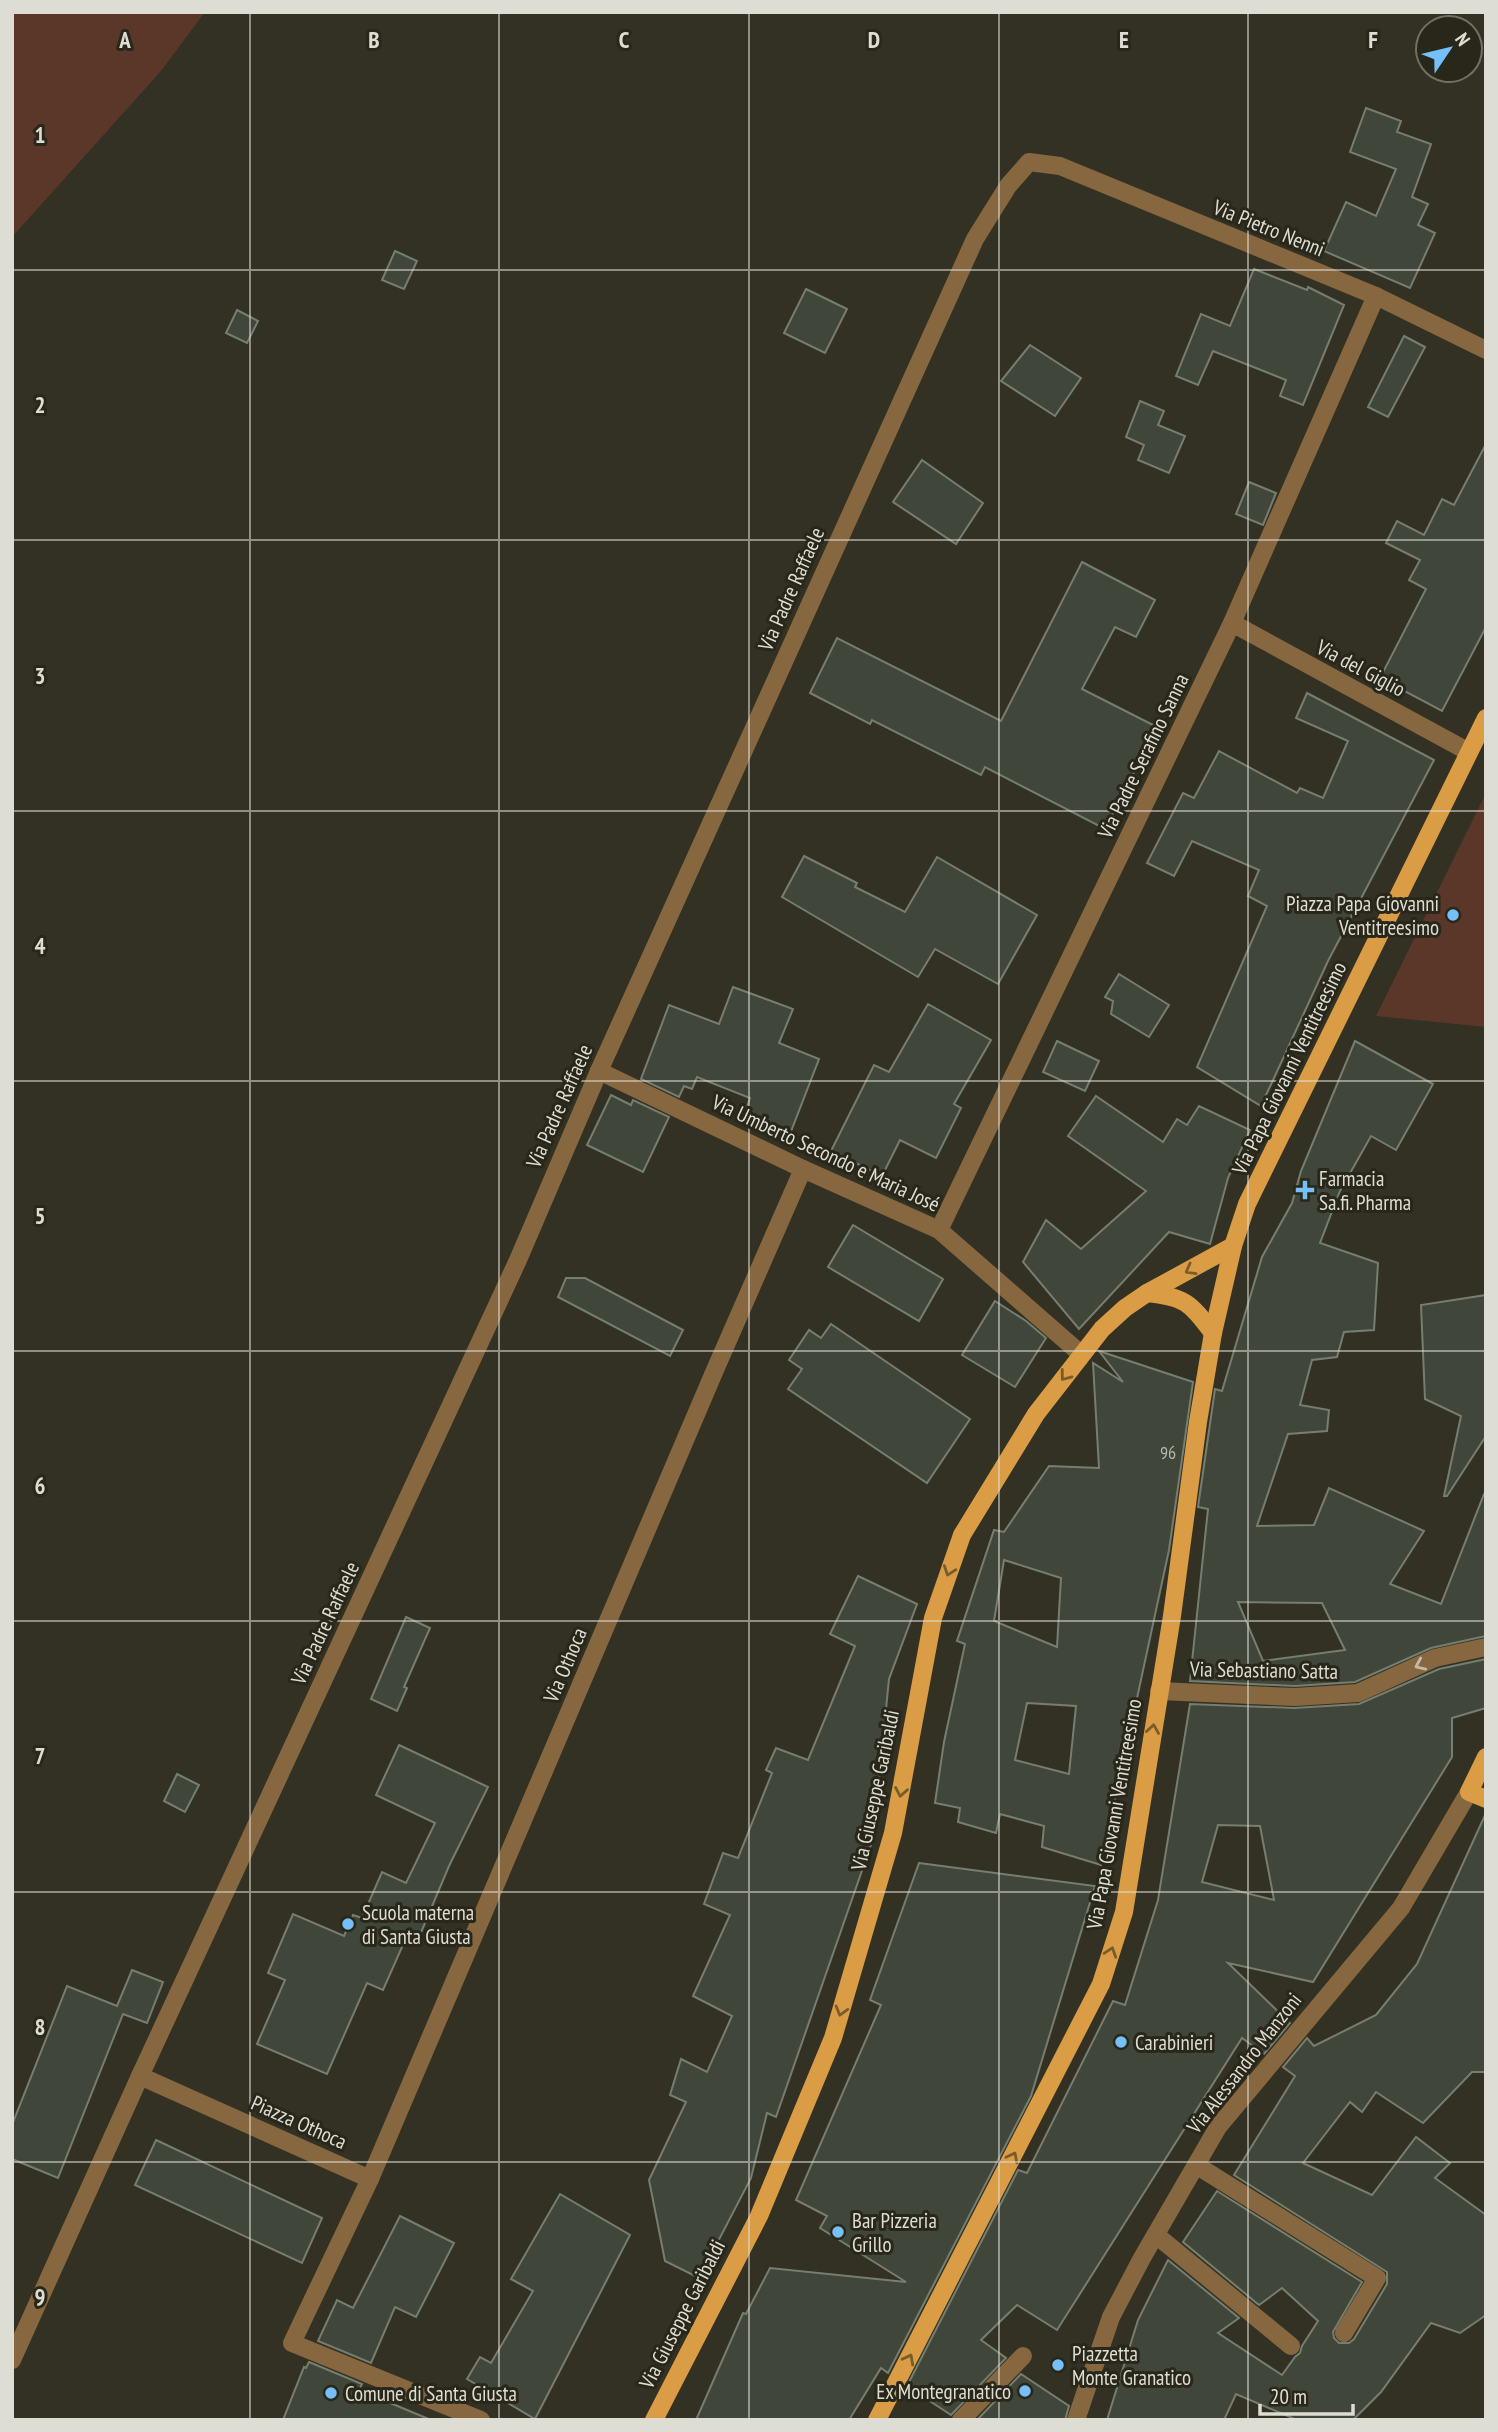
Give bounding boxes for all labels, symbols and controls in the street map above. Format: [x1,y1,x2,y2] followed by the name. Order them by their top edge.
[1414,14,1484,84] north arrow
[118,25,131,54] text: A
[368,25,380,54] text: B
[619,25,630,54] text: C
[868,25,880,54] text: D
[1119,25,1129,54] text: E
[1368,25,1378,54] text: F
[1450,28,1476,50] text: N
[35,120,46,149] text: 1
[1208,193,1329,263] street label: Via Pietro Nenni
[35,390,46,419] text: 2
[751,523,830,656] street label: Via Padre Raffaele
[1311,633,1410,703] street label: Via del Giglio
[35,661,46,690] text: 3
[1091,669,1195,844] street label: Via Padre Serafino Sanna
[1286,890,1439,941] place label: Piazza Papa Giovanni Ventitreesimo
[1445,907,1461,923] marker: Piazza Papa Giovanni Ventitreesimo
[35,931,46,960] text: 4
[1225,957,1352,1180] street label: Via Papa Giovanni Ventitreesimo
[519,1040,598,1173] street label: Via Padre Raffaele
[707,1088,944,1218] street label: Via Umberto Secondo e Maria José
[1319,1165,1411,1216] place label: Farmacia Sa.fi. Pharma
[1297,1182,1313,1198] marker: Farmacia Sa.fi. Pharma
[35,1201,46,1230] text: 5
[1185,1262,1197,1275] one-way arrow
[1061,1368,1073,1381] one-way arrow
[1160,1441,1176,1464] house number: 96
[35,1471,46,1500] text: 6
[284,1557,365,1690] street label: Via Padre Raffaele
[944,1564,958,1576] one-way arrow
[537,1624,593,1707] street label: Via Othoca
[1189,1655,1338,1685] street label: Via Sebastiano Satta
[1415,1657,1427,1671] one-way arrow
[1080,1697,1148,1932] street label: Via Papa Giovanni Ventitreesimo
[845,1707,905,1874] street label: Via Giuseppe Garibaldi
[1146,1723,1161,1735] one-way arrow
[35,1741,46,1770] text: 7
[894,1786,909,1798] one-way arrow
[362,1899,474,1950] place label: Scuola materna di Santa Giusta
[340,1916,356,1932] marker: Scuola materna di Santa Giusta
[1103,1947,1117,1959] one-way arrow
[1180,1987,1307,2140] street label: Via Alessandro Manzoni
[834,2005,849,2017] one-way arrow
[35,2012,46,2041] text: 8
[1135,2029,1213,2056] place label: Carabinieri
[1113,2034,1129,2050] marker: Carabinieri
[247,2089,351,2155] street label: Piazza Othoca
[1005,2152,1019,2164] one-way arrow
[852,2207,937,2258] place label: Bar Pizzeria Grillo
[830,2224,846,2240] marker: Bar Pizzeria Grillo
[632,2235,731,2394] street label: Via Giuseppe Garibaldi
[35,2282,46,2311] text: 9
[1072,2340,1191,2391] place label: Piazzetta Monte Granatico
[900,2354,914,2366] one-way arrow
[1050,2357,1066,2373] marker: Piazzetta Monte Granatico
[1260,2372,1353,2416] scale bar
[876,2378,1011,2405] place label: Ex Montegranatico
[345,2380,517,2407] place label: Comune di Santa Giusta
[1017,2383,1033,2399] marker: Ex Montegranatico
[1270,2383,1307,2410] text: 20 m
[323,2385,339,2401] marker: Comune di Santa Giusta

